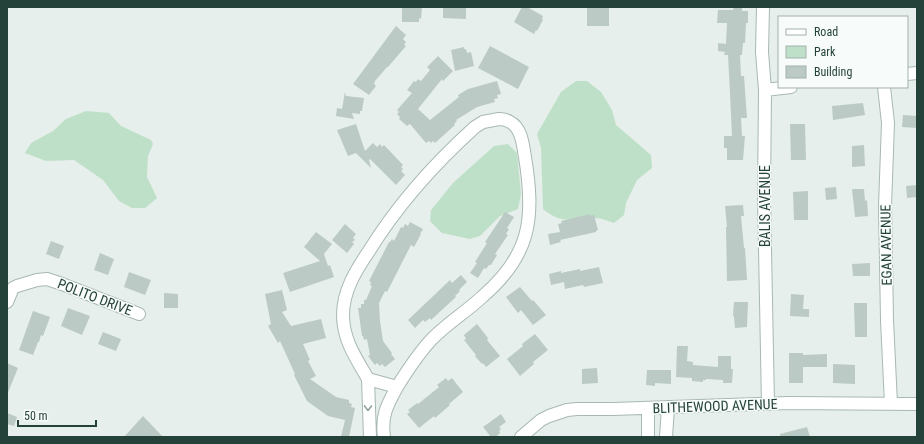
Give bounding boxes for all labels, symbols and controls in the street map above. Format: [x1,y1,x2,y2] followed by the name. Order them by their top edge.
[778,16,908,88] legend
[814,25,838,39] text: Road
[814,45,836,59] text: Park
[814,65,852,79] text: Building
[757,165,773,247] street label: BALIS AVENUE
[877,204,895,286] street label: EGAN AVENUE
[55,275,135,319] street label: POLITO DRIVE
[652,396,778,416] street label: BLITHEWOOD AVENUE
[18,402,96,428] scale bar
[364,405,372,411] one-way arrow
[24,409,48,423] text: 50 m

